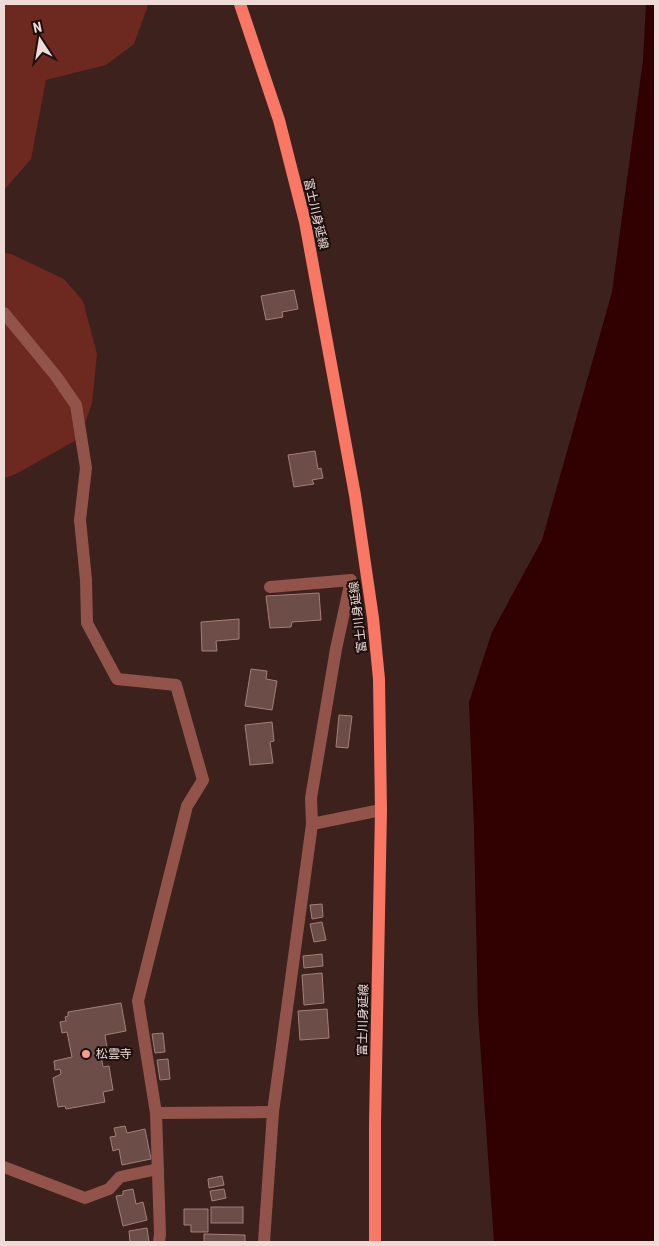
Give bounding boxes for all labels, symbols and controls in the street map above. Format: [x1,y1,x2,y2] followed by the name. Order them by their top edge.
[15,15,65,65] north arrow
[31,19,43,36] text: N
[301,177,331,251] street label: 富士川身延線
[347,580,369,654] street label: 富士川身延線
[355,984,371,1056] street label: 富士川身延線
[96,1047,132,1061] place label: 松雲寺
[80,1048,92,1060] marker: 松雲寺

